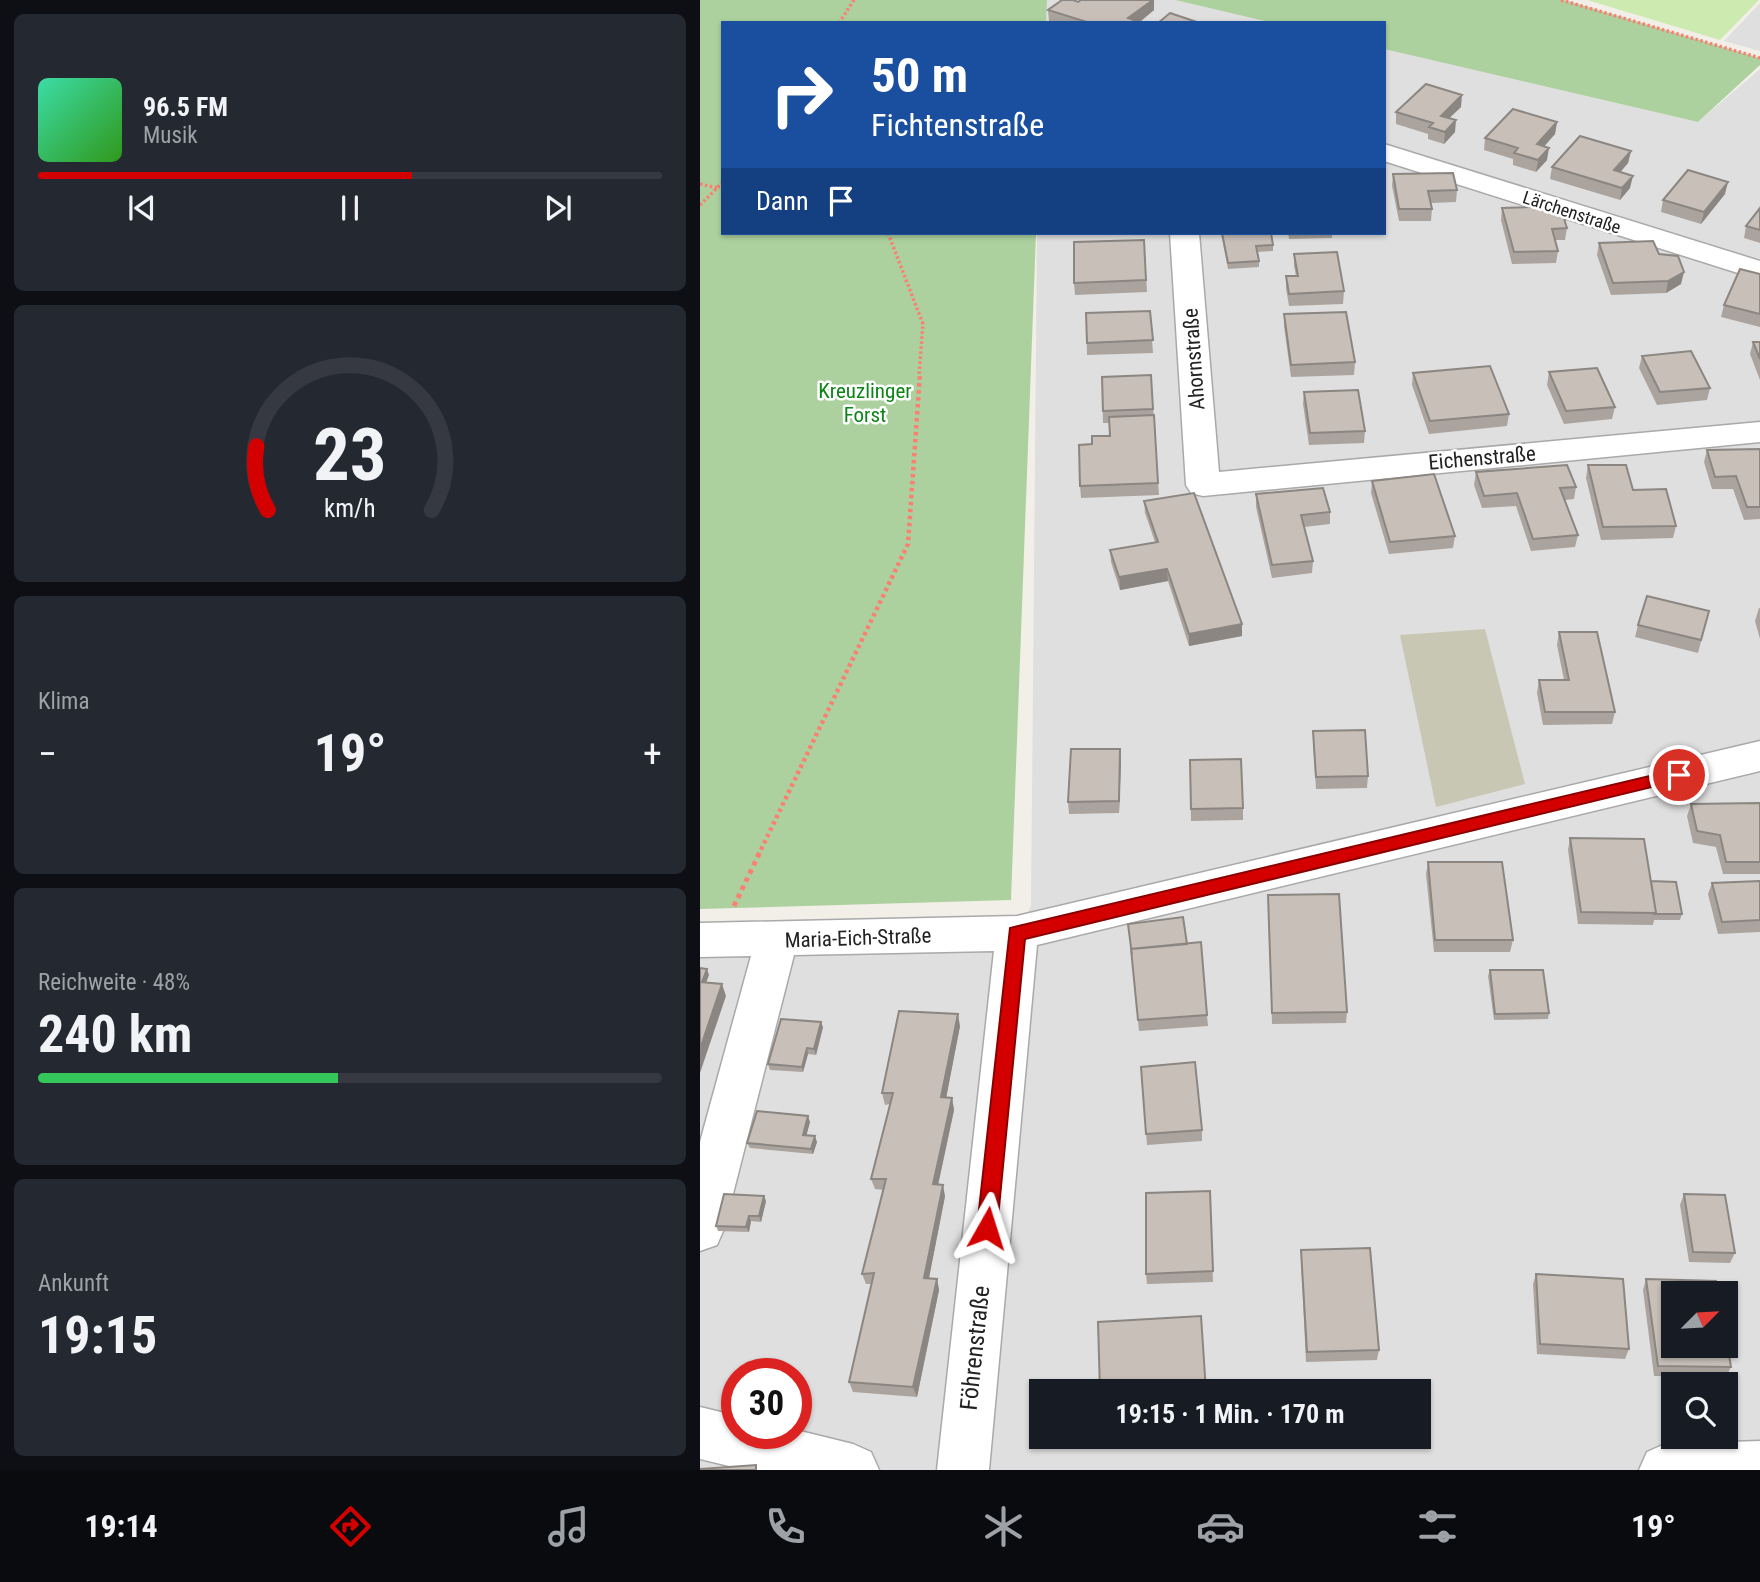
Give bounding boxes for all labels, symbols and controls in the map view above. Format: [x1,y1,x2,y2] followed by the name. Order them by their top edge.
[871,47,968,104] text: 50 m
[756,49,847,140] icon: right
[143,92,228,122] text: 96.5 FM
[871,106,1044,144] text: Fichtenstraße
[143,122,198,149] text: Musik
[822,182,860,220] icon: arrive
[756,186,808,216] text: Dann
[1520,186,1624,238] street label: Lärchenstraße
[123,189,161,227] icon: previous
[331,189,369,227] icon: pause
[539,189,577,227] icon: next
[1178,307,1210,411] street label: Ahornstraße
[818,379,912,427] park label: Kreuzlinger Forst
[313,412,387,498] text: 23
[1427,441,1537,475] street label: Eichenstraße
[324,494,376,523] text: km/h
[38,688,89,715] text: Klima
[314,723,386,784] text: 19°
[38,732,57,776] text: −
[643,732,662,776] text: +
[1649,745,1709,805] pin
[1660,756,1698,794] icon: arrive
[784,923,932,953] street label: Maria-Eich-Straße
[38,969,190,996] text: Reichweite · 48%
[38,1004,192,1065] text: 240 km
[950,1191,1024,1265] position arrow
[38,1270,109,1297] text: Ankunft
[1661,1281,1738,1358] north arrow
[1661,1281,1738,1449] map controls
[955,1284,995,1412] street label: Föhrenstraße
[38,1305,157,1366] text: 19:15
[721,1358,812,1449] speed limit sign: 30
[1661,1372,1738,1449] button: search
[1116,1399,1344,1429] text: 19:15 · 1 Min. · 170 m
[326,1502,375,1551] icon: directions
[544,1502,593,1551] icon: music
[761,1502,810,1551] icon: phone
[979,1502,1028,1551] icon: climate
[1196,1502,1245,1551] icon: car
[1413,1502,1462,1551] icon: filters
[84,1507,158,1545] text: 19:14
[1631,1507,1676,1545] text: 19°

